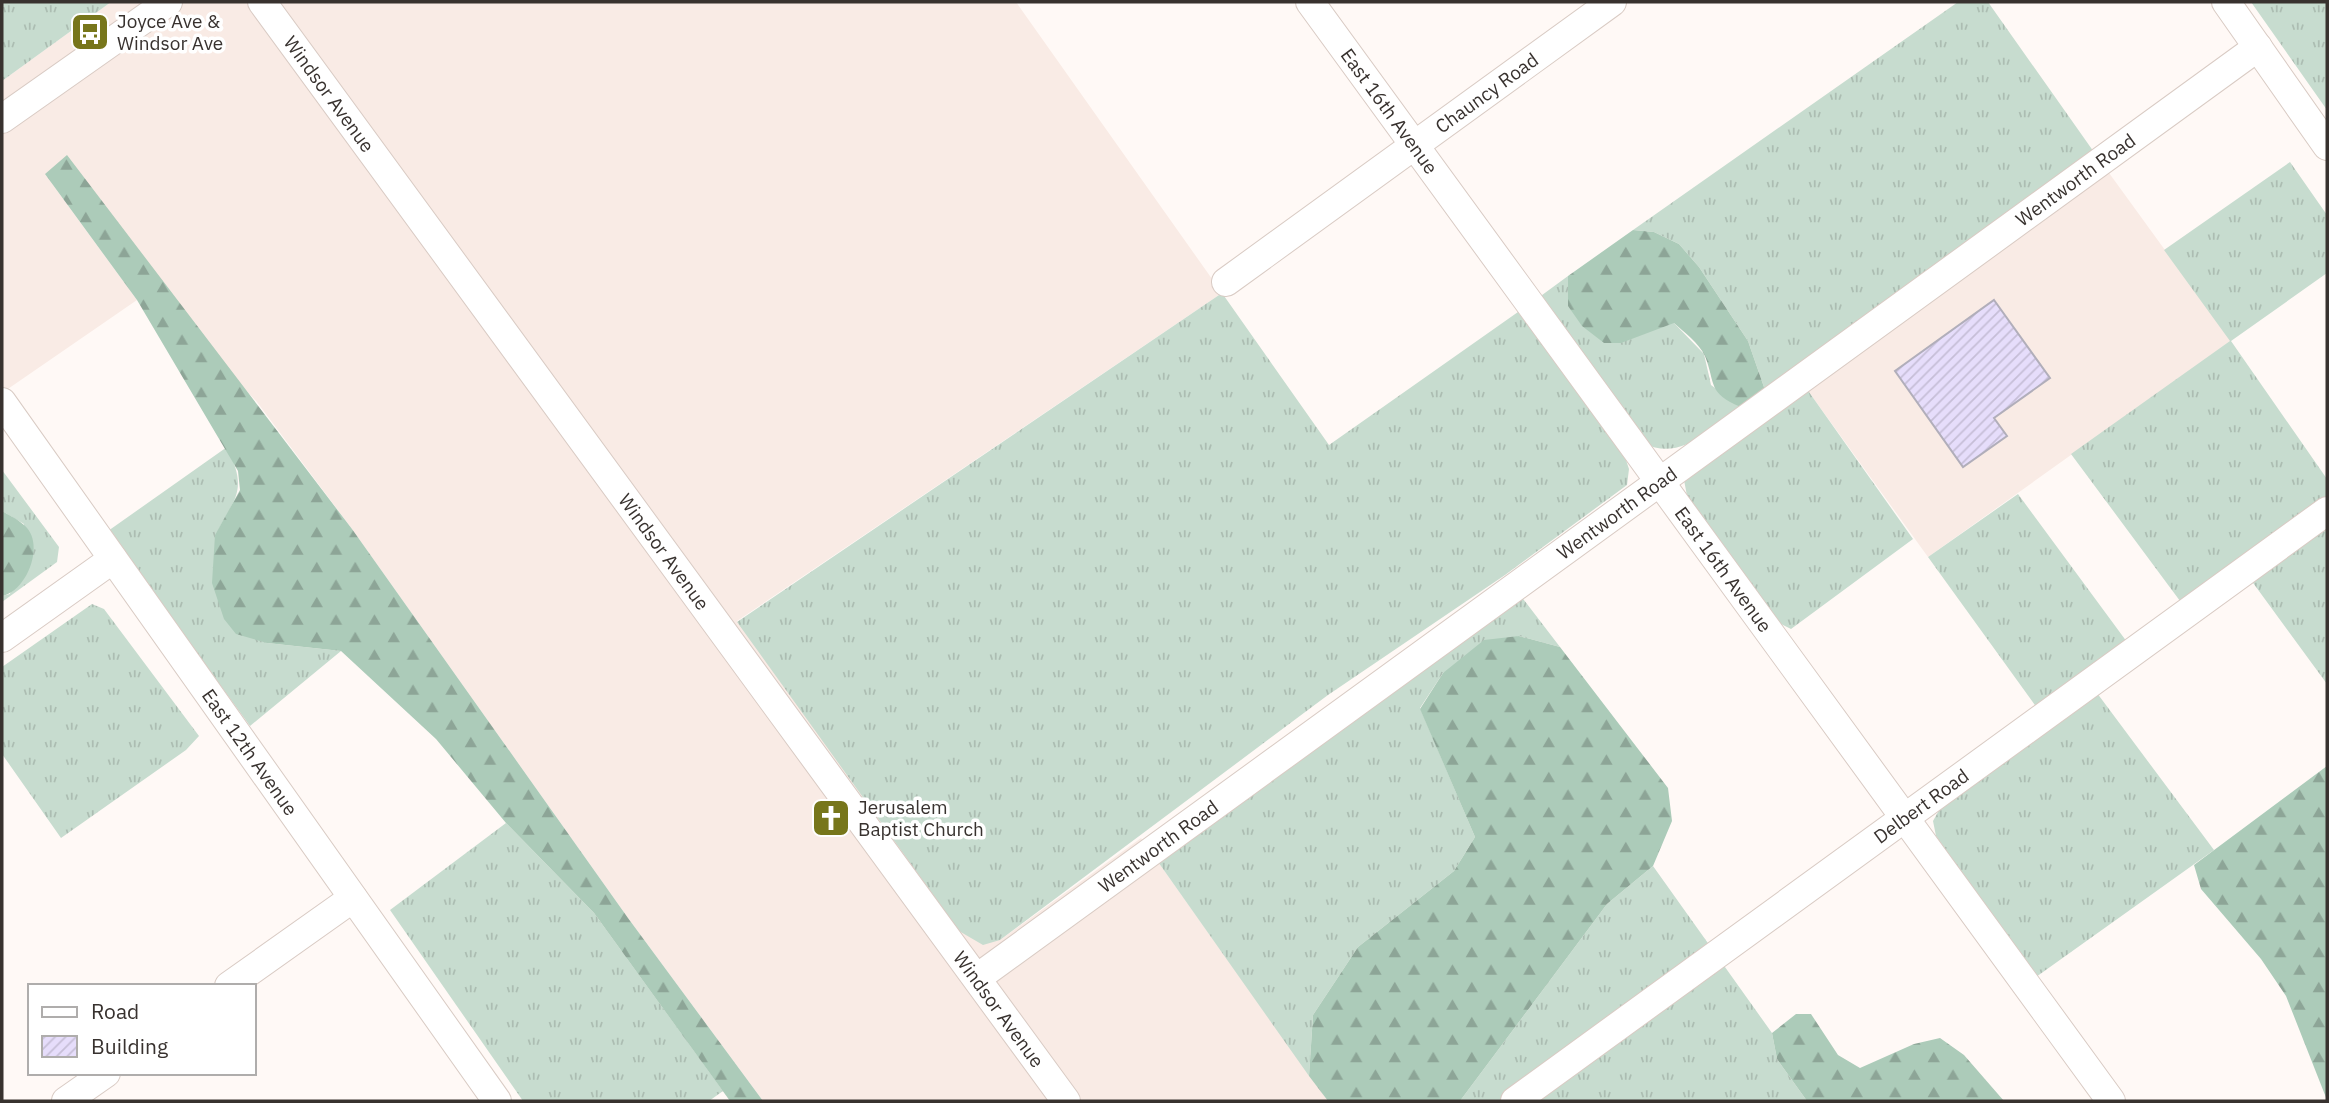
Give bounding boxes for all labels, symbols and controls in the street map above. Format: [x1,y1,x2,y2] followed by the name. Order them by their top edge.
[117,9,223,55] place label: Joyce Ave & Windsor Ave
[69,11,111,53] bus stop icon: Joyce Ave & Windsor Ave
[279,31,380,157] street label: Windsor Avenue
[1336,44,1443,179] street label: East 16th Avenue
[1430,48,1543,138] street label: Chauncy Road
[2011,128,2140,231] street label: Wentworth Road
[1552,461,1682,565] street label: Wentworth Road
[614,489,715,615] street label: Windsor Avenue
[1670,502,1777,637] street label: East 16th Avenue
[197,684,303,820] street label: East 12th Avenue
[1869,763,1973,848] street label: Delbert Road
[858,795,984,841] place label: Jerusalem Baptist Church
[1094,795,1223,898] street label: Wentworth Road
[810,797,852,839] church icon: Jerusalem Baptist Church
[948,946,1049,1072] street label: Windsor Avenue
[28,984,256,1075] legend
[91,997,139,1025] text: Road
[91,1032,168,1060] text: Building

